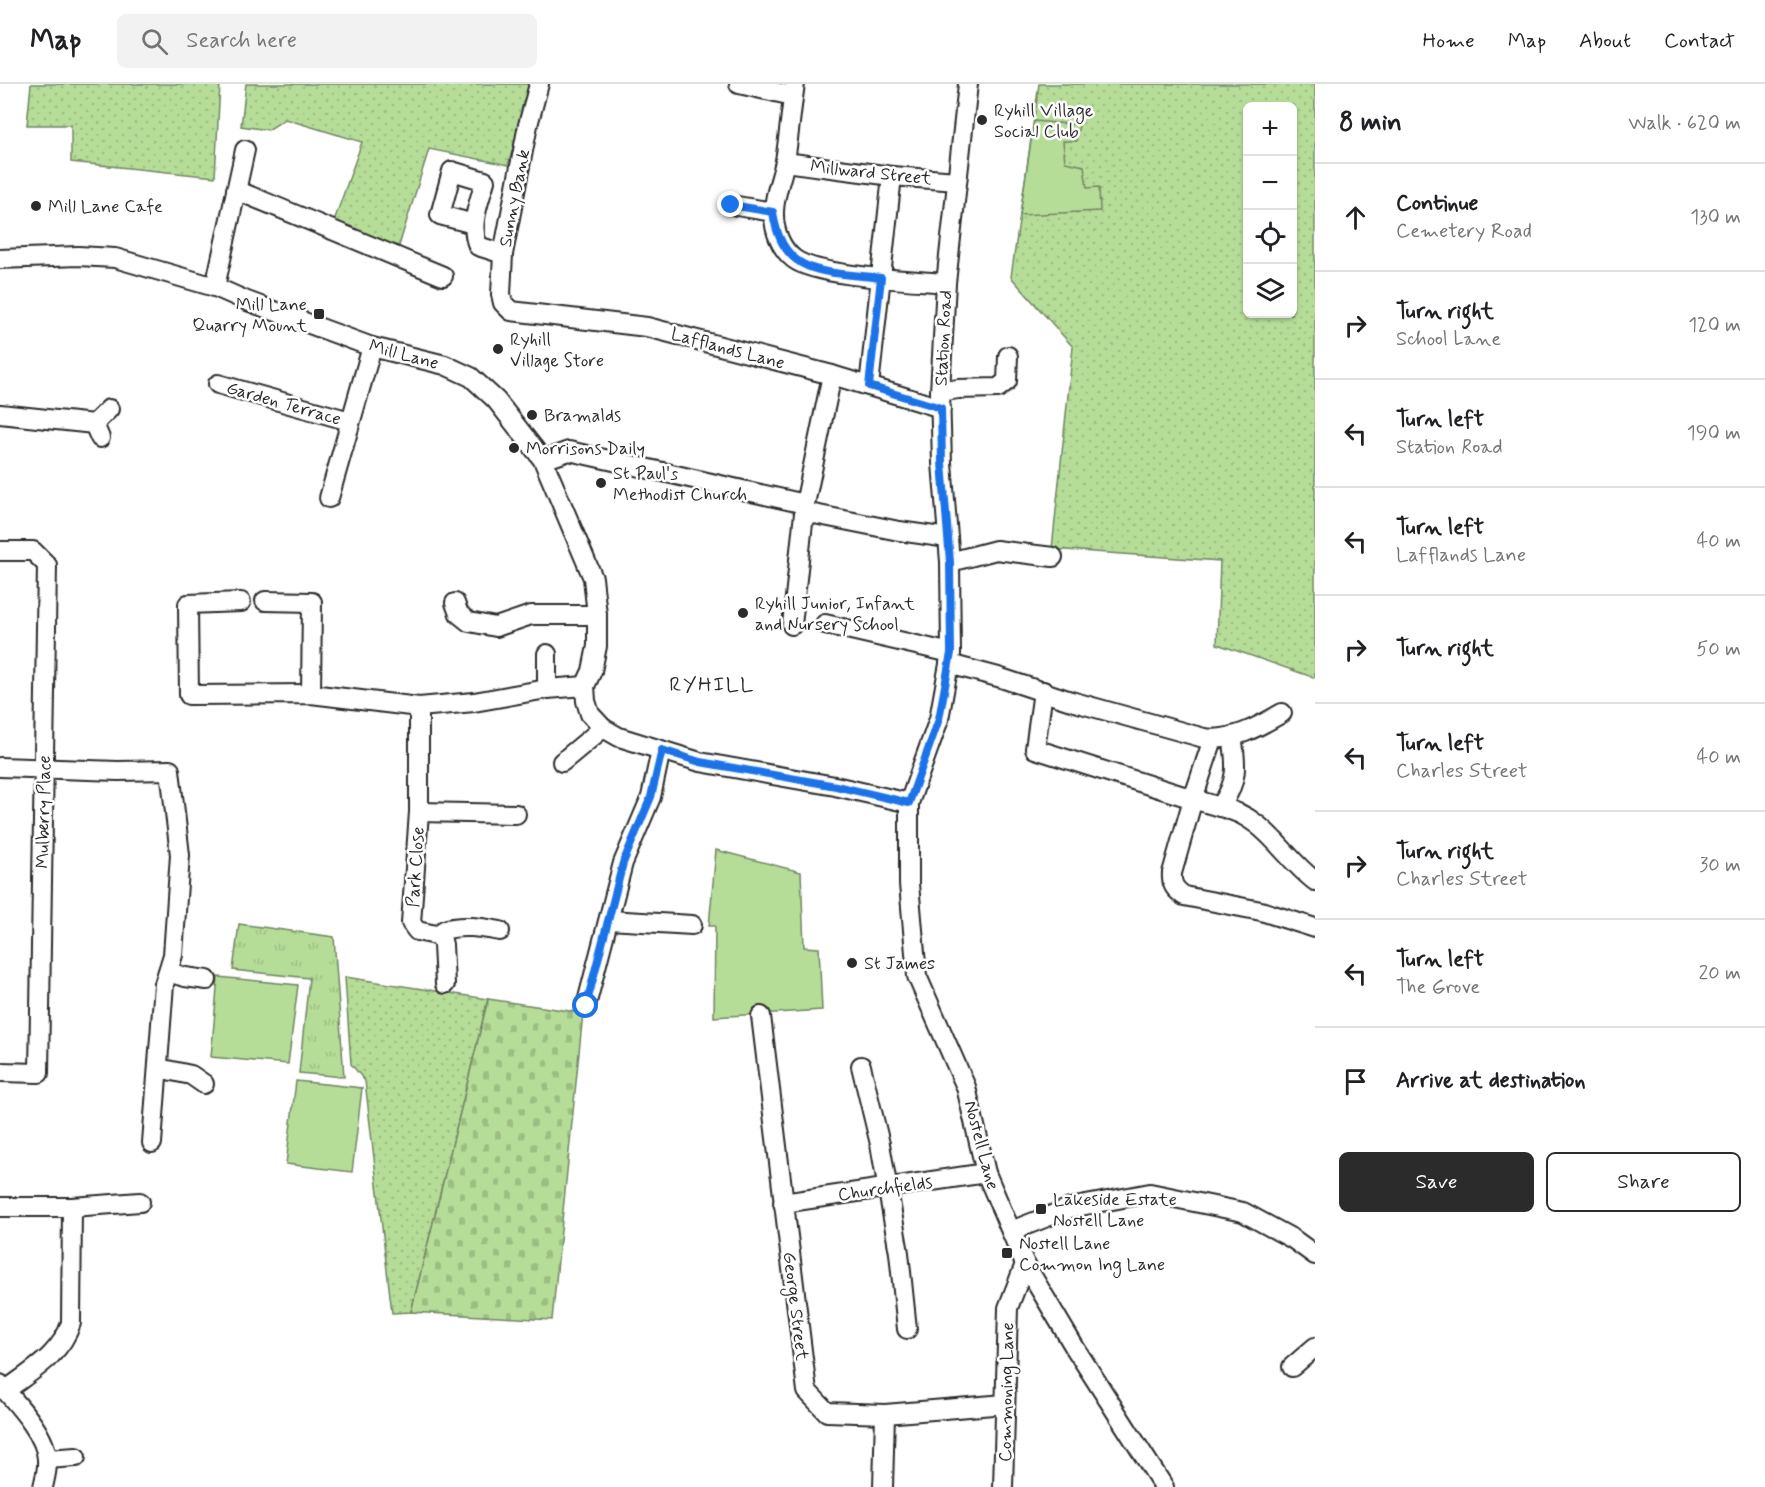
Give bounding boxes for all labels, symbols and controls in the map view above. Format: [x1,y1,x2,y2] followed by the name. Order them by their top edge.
[117,14,537,68] search box
[30,23,81,60] text: Map
[138,25,171,58] icon: search
[186,27,297,55] text: Search here
[1423,27,1475,55] text: Home
[1508,27,1546,55] text: Map
[1579,27,1631,55] text: About
[1664,27,1735,55] text: Contact
[994,99,1093,144] place label: Ryhill Village Social Club
[1243,102,1297,318] map controls
[1243,102,1297,156] button: +
[1339,106,1402,140] text: 8 min
[1628,110,1741,137] text: Walk · 620 m
[975,113,989,127] marker: Ryhill Village Social Club
[494,147,536,249] street label: Sunny Bank
[809,155,933,191] street label: Millward Street
[1243,156,1297,210] button: −
[1396,190,1478,218] text: Continue
[717,191,743,217] route end
[48,195,163,219] place label: Mill Lane Cafe
[29,199,43,213] marker: Mill Lane Cafe
[1339,201,1372,234] icon: ahead
[1690,204,1741,231] text: 130 m
[1243,210,1297,264] button: locate
[1396,218,1532,245] text: Cemetery Road
[1243,264,1297,318] button: layers
[930,289,958,387] street label: Station Road
[192,293,307,338] place label: Mill Lane Quarry Mount
[1396,298,1494,326] text: Turn right
[312,307,326,321] marker: Mill Lane Quarry Mount
[1339,309,1372,342] icon: right
[1688,312,1741,339] text: 120 m
[668,322,787,376] street label: Lafflands Lane
[1396,326,1501,353] text: School Lane
[510,328,604,373] place label: Ryhill Village Store
[366,334,441,376] street label: Mill Lane
[491,342,505,356] marker: Ryhill Village Store
[224,376,344,432] street label: Garden Terrace
[544,404,621,428] place label: Bramalds
[1396,406,1484,434] text: Turn left
[525,408,539,422] marker: Bramalds
[1339,417,1372,450] icon: left
[1687,420,1741,447] text: 190 m
[1396,434,1503,461] text: Station Road
[526,437,645,461] place label: Morrisons Daily
[507,441,521,455] marker: Morrisons Daily
[613,462,747,507] place label: St Paul's Methodist Church
[594,476,608,490] marker: St Paul's Methodist Church
[1396,514,1484,542] text: Turn left
[1339,525,1372,558] icon: left
[1697,528,1741,555] text: 40 m
[1396,542,1526,569] text: Lafflands Lane
[755,592,915,637] place label: Ryhill Junior, Infant and Nursery School
[736,606,750,620] marker: Ryhill Junior, Infant and Nursery School
[1339,633,1372,666] icon: right
[1396,635,1494,663] text: Turn right
[1696,636,1741,663] text: 50 m
[669,671,755,699] district label: RYHILL
[1396,730,1484,758] text: Turn left
[1339,741,1372,774] icon: left
[1697,744,1741,771] text: 40 m
[31,755,57,869] street label: Mulberry Place
[1396,758,1527,785] text: Charles Street
[401,826,431,908] street label: Park Close
[1396,838,1494,866] text: Turn right
[1339,849,1372,882] icon: right
[1699,852,1741,879] text: 30 m
[1396,866,1527,893] text: Charles Street
[1396,946,1484,974] text: Turn left
[864,952,935,976] place label: St James
[845,956,859,970] marker: St James
[1339,957,1372,990] icon: left
[1698,960,1741,987] text: 20 m
[1396,974,1480,1001] text: The Grove
[572,992,598,1018] route start
[1339,1065,1372,1098] icon: arrive
[1396,1067,1586,1095] text: Arrive at destination
[958,1098,1004,1192] street label: Nostell Lane
[1339,1152,1534,1212] button: Save
[1546,1152,1741,1212] button: Share
[836,1170,934,1208] street label: Churchfields
[1053,1188,1177,1233] place label: Lakeside Estate Nostell Lane
[1034,1202,1048,1216] marker: Lakeside Estate Nostell Lane
[1019,1232,1165,1278] place label: Nostell Lane Common Ing Lane
[1000,1246,1014,1260] marker: Nostell Lane Common Ing Lane
[775,1250,814,1362] street label: George Street
[994,1322,1021,1462] street label: Commoning Lane

